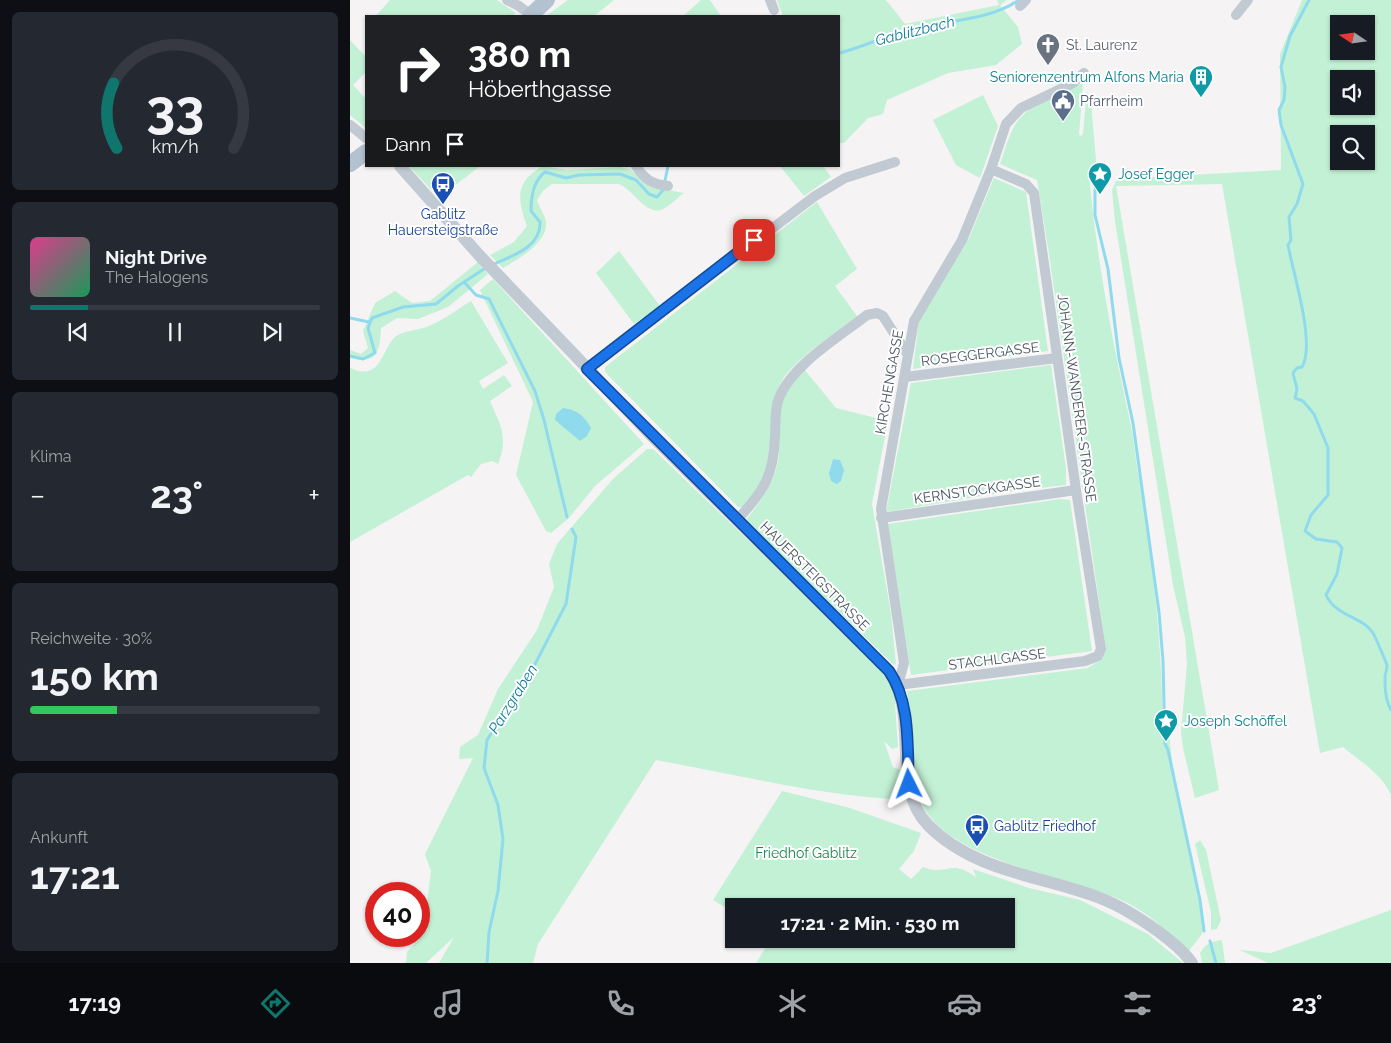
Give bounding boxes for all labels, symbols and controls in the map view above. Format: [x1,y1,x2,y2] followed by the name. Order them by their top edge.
[873,12,957,50] water label: Gablitzbach
[1330,15,1375,60] north arrow
[1330,15,1375,170] map controls
[1035,32,1061,66] church icon: St. Laurenz
[468,34,571,75] text: 380 m
[385,35,450,100] icon: right
[1066,37,1137,53] place label: St. Laurenz
[1188,64,1214,98] building icon: Seniorenzentrum Alfons Maria
[990,69,1184,85] place label: Seniorenzentrum Alfons Maria
[1330,70,1375,115] button: sound
[468,76,611,102] text: Höberthgasse
[146,78,204,139] text: 33
[1050,88,1076,122] public building icon: Pfarrheim
[1080,93,1143,109] place label: Pfarrheim
[1330,125,1375,170] button: search
[441,130,469,158] icon: arrive
[385,133,431,155] text: Dann
[151,136,199,157] text: km/h
[1087,161,1113,195] place icon: Josef Egger
[1118,166,1195,182] place label: Josef Egger
[430,171,456,205] bus stop icon: Gablitz Hauersteigstraße
[388,206,498,238] place label: Gablitz Hauersteigstraße
[733,219,775,261] pin
[740,226,768,254] icon: arrive
[105,246,207,268] text: Night Drive
[105,268,208,287] text: The Halogens
[1054,293,1100,503] street label: JOHANN-WANDERER-STRASSE
[64,318,92,346] icon: previous
[161,318,189,346] icon: pause
[258,318,286,346] icon: next
[872,329,906,435] street label: KIRCHENGASSE
[920,339,1040,369] street label: ROSEGGERGASSE
[30,447,72,466] text: Klima
[150,472,203,517] text: 23°
[913,473,1041,507] street label: KERNSTOCKGASSE
[30,479,45,512] text: −
[308,479,320,512] text: +
[757,518,873,634] street label: HAUERSTEIGSTRASSE
[30,629,152,648] text: Reichweite · 30%
[948,645,1046,673] street label: STACHLGASSE
[30,654,159,699] text: 150 km
[485,661,541,737] water label: Parzgraben
[1153,708,1179,742] place icon: Joseph Schöffel
[1184,713,1287,729] place label: Joseph Schöffel
[882,757,934,809] position arrow
[964,813,990,847] bus stop icon: Gablitz Friedhof
[994,818,1097,834] place label: Gablitz Friedhof
[30,828,88,847] text: Ankunft
[755,845,857,861] park label: Friedhof Gablitz
[30,853,120,898] text: 17:21
[365,882,430,947] speed limit sign: 40
[781,912,959,934] text: 17:21 · 2 Min. · 530 m
[258,986,293,1021] icon: directions
[431,986,466,1021] icon: music
[603,986,638,1021] icon: phone
[775,986,810,1021] icon: climate
[947,986,982,1021] icon: car
[1120,986,1155,1021] icon: filters
[69,990,121,1016] text: 17:19
[1292,990,1322,1016] text: 23°

